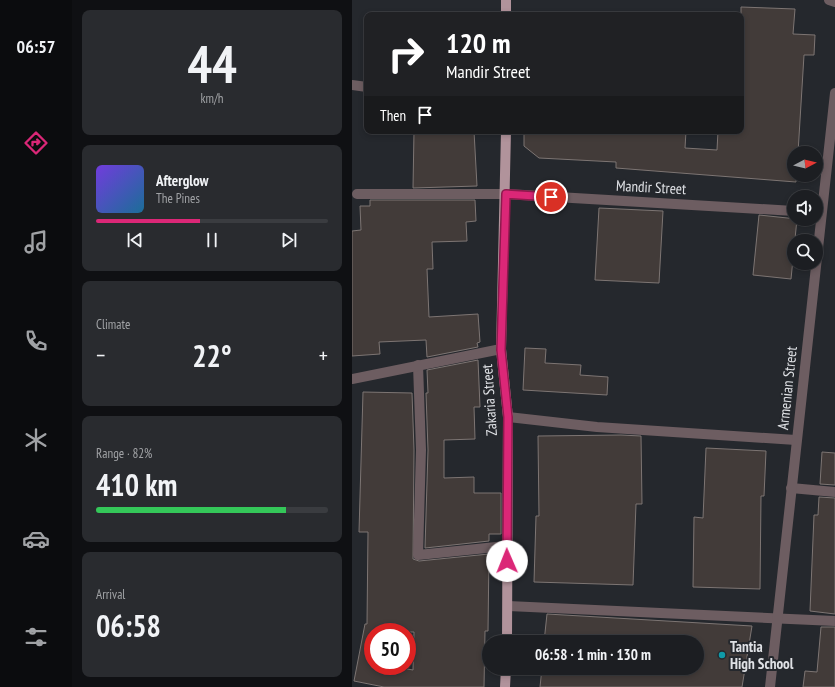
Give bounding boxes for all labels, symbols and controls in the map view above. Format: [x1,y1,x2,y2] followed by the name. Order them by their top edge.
[446,24,510,61] text: 120 m
[380,28,432,80] icon: right
[187,30,237,97] text: 44
[17,35,55,58] text: 06:57
[446,60,530,83] text: Mandir Street
[200,90,224,107] text: km/h
[414,104,436,126] icon: arrive
[380,106,406,125] text: Then
[22,129,50,157] icon: directions
[787,146,823,182] north arrow
[787,146,823,270] map controls
[156,171,208,190] text: Afterglow
[615,176,687,198] street label: Mandir Street
[534,180,568,214] pin
[540,186,562,208] icon: arrive
[156,190,200,207] text: The Pines
[787,190,823,226] button: sound
[22,228,50,256] icon: music
[124,229,146,251] icon: previous
[201,229,223,251] icon: pause
[278,229,300,251] icon: next
[787,234,823,270] button: search
[96,316,130,333] text: Climate
[22,327,50,355] icon: phone
[192,336,232,375] text: 22°
[96,341,105,369] text: −
[319,341,328,369] text: +
[773,345,801,431] street label: Armenian Street
[477,364,501,436] street label: Zakaria Street
[22,426,50,454] icon: climate
[96,445,152,462] text: Range · 82%
[96,465,177,504] text: 410 km
[22,525,50,553] icon: car
[486,540,528,582] position arrow
[96,586,125,603] text: Arrival
[96,606,161,645] text: 06:58
[22,623,50,651] icon: filters
[364,623,416,675] speed limit sign: 50
[730,637,794,673] place label: Tantia High School
[535,645,651,664] text: 06:58 · 1 min · 130 m
[717,650,727,660] marker: Tantia High School

